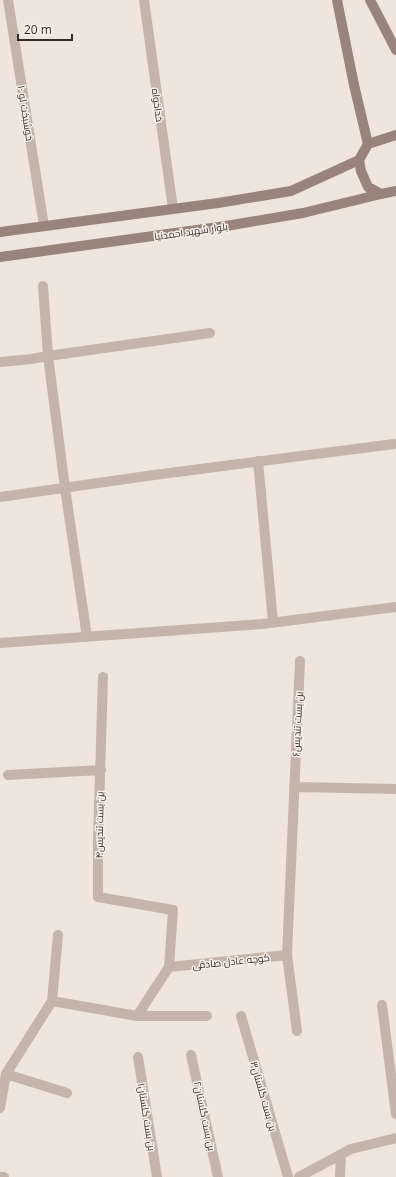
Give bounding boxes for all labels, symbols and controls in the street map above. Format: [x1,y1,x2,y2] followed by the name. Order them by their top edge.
[18,16,72,42] scale bar
[24,21,52,38] text: 20 m
[15,84,37,142] street label: خوشبخت لو ۱۰
[149,87,167,123] street label: خداخواه
[153,219,229,243] street label: بلوار شهید احمدنیا
[288,691,306,757] street label: بن بست تندیس۶
[91,791,107,859] street label: بن بست تندیس۴
[192,950,270,972] street label: کوچه عادل صادقی
[247,1059,281,1133] street label: بن بست گلستان۳
[191,1080,219,1152] street label: بن بست گلستان۲
[135,1082,159,1152] street label: بن بست گلستان۱

